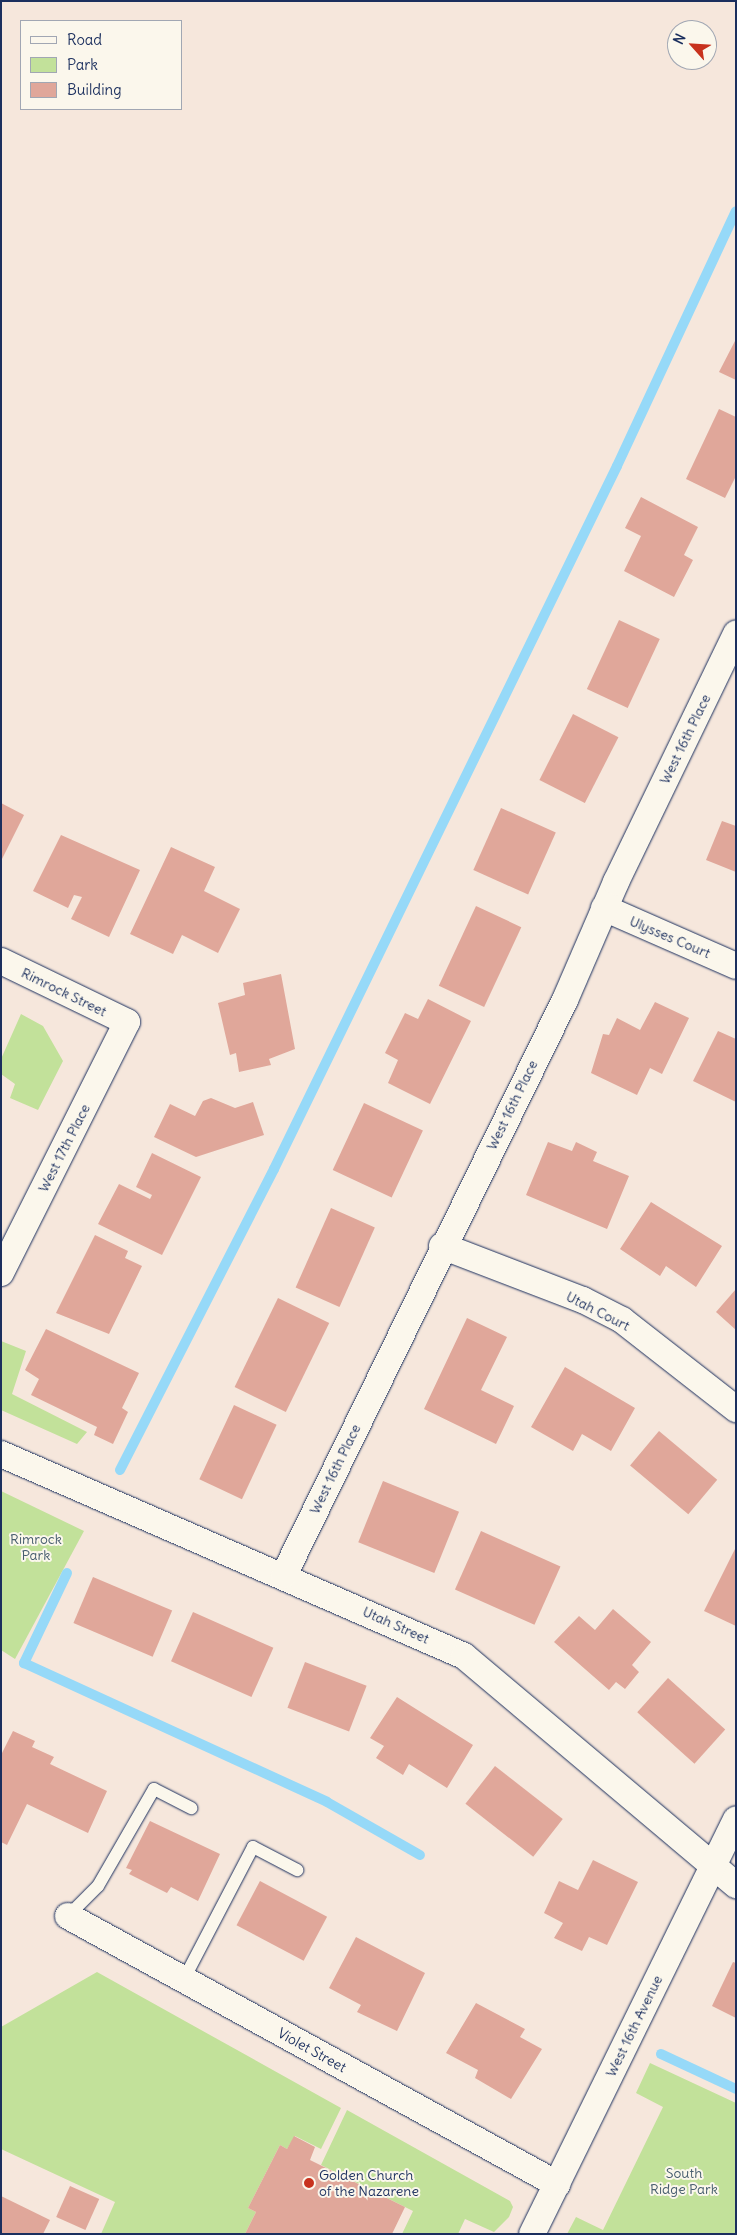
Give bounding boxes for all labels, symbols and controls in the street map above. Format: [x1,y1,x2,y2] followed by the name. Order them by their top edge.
[20,20,182,110] legend
[667,20,717,70] north arrow
[67,30,102,49] text: Road
[669,31,690,47] text: N
[67,55,98,74] text: Park
[67,80,122,99] text: Building
[656,691,714,787] street label: West 16th Place
[627,912,713,962] street label: Ulysses Court
[19,964,109,1020] street label: Rimrock Street
[483,1057,541,1153] street label: West 16th Place
[35,1101,93,1195] street label: West 17th Place
[563,1288,633,1334] street label: Utah Court
[306,1421,364,1517] street label: West 16th Place
[10,1531,62,1564] park label: Rimrock Park
[360,1603,432,1647] street label: Utah Street
[602,1972,666,2080] street label: West 16th Avenue
[275,2024,349,2076] street label: Violet Street
[650,2165,718,2198] park label: South Ridge Park
[319,2167,419,2200] place label: Golden Church of the Nazarene
[303,2177,315,2189] marker: Golden Church of the Nazarene

